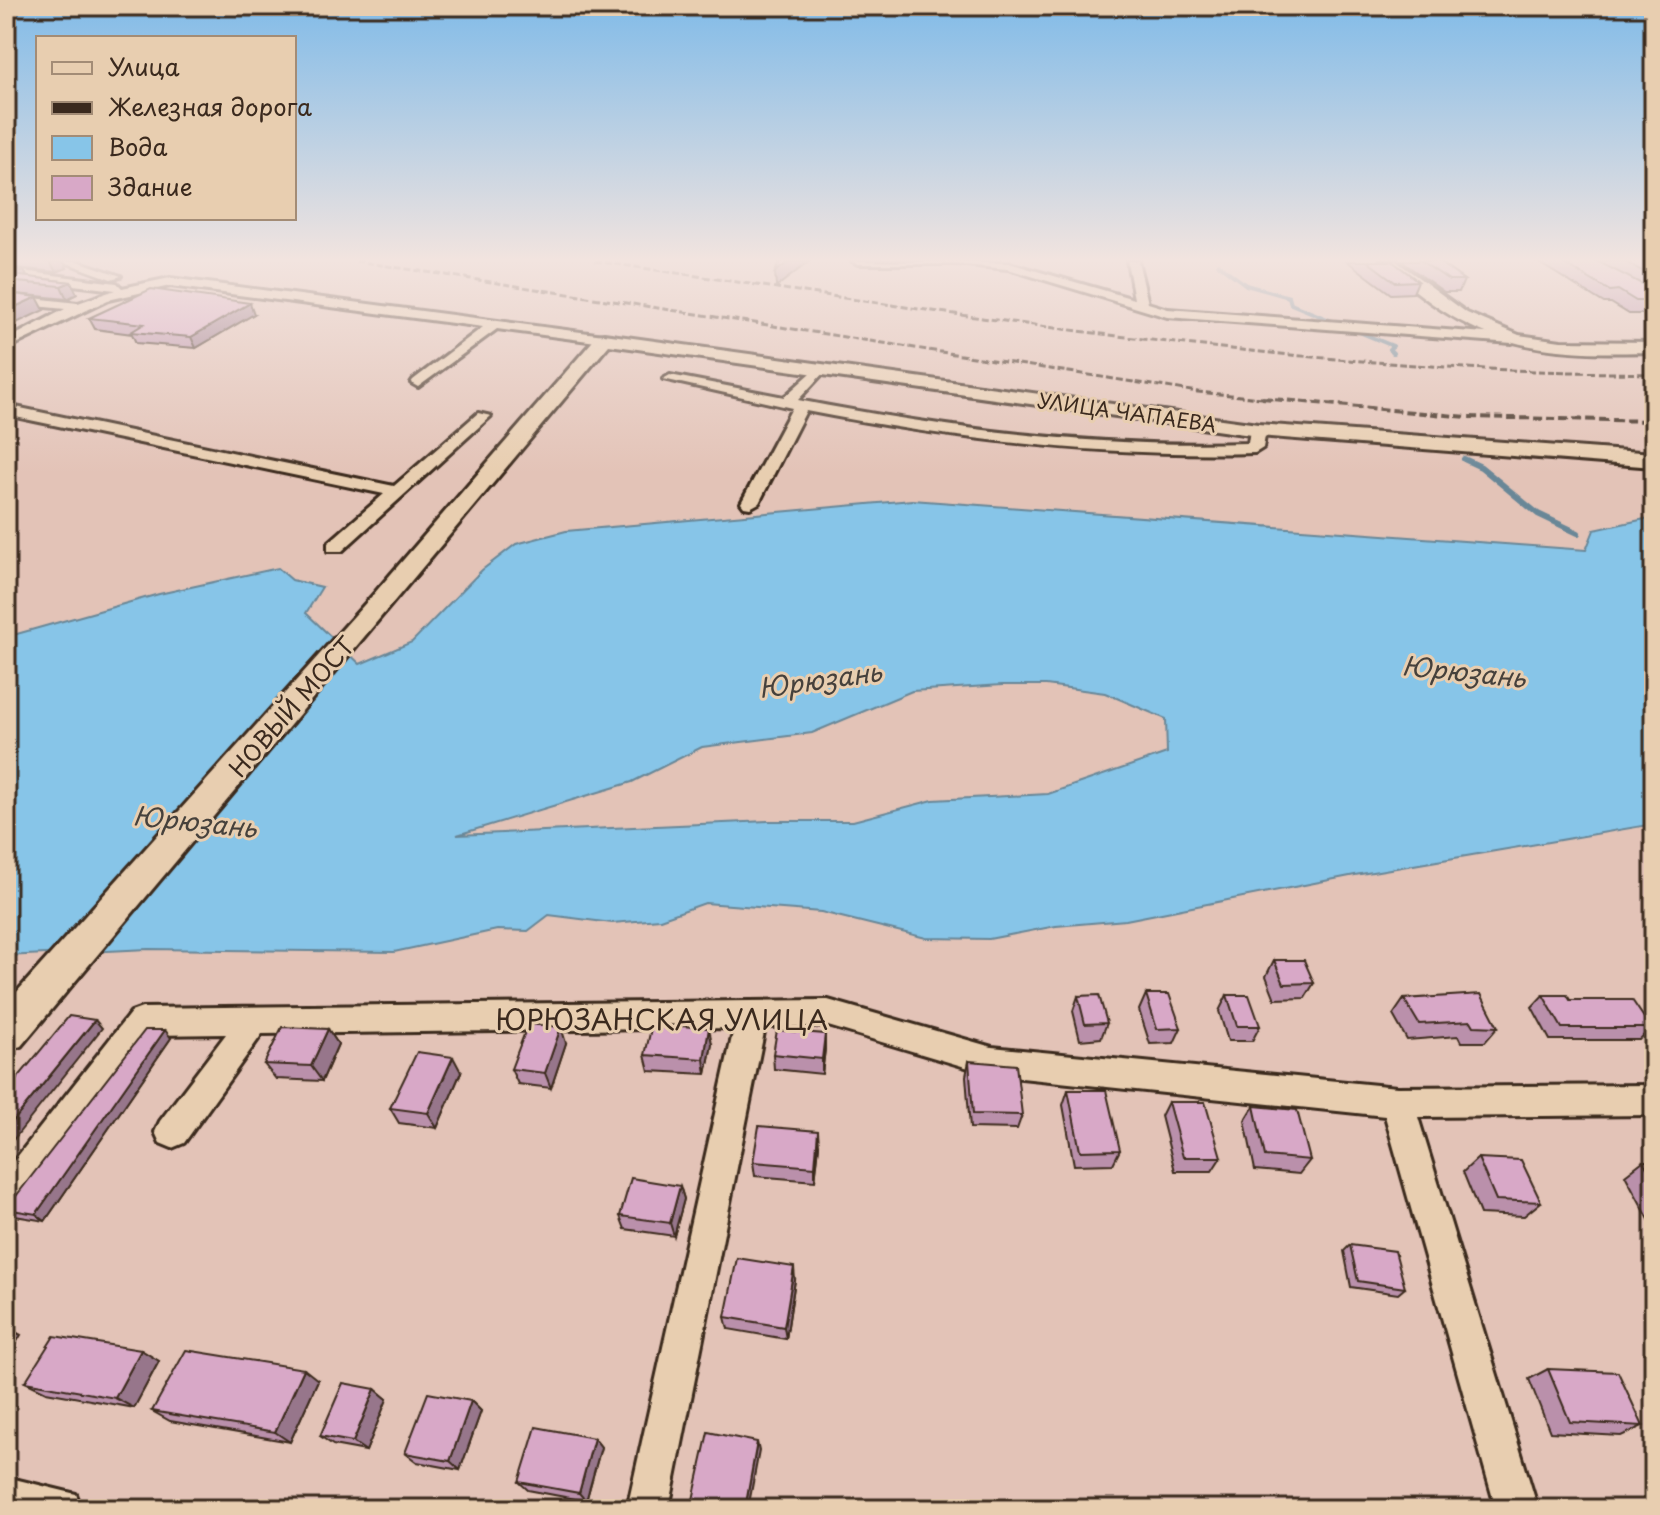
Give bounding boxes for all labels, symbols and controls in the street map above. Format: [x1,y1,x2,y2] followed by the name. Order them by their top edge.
[36,36,296,220] legend
[108,48,180,84] text: Улица
[108,88,312,124] text: Железная дорога
[108,128,167,164] text: Вода
[108,168,193,204] text: Здание
[1036,385,1218,439] street label: УЛИЦА ЧАПАЕВА
[220,627,363,784] street label: НОВЫЙ МОСТ
[1400,645,1529,697] water label: Юрюзань
[756,651,886,707] water label: Юрюзань
[131,795,260,847] water label: Юрюзань
[496,997,828,1040] street label: ЮРЮЗАНСКАЯ УЛИЦА

